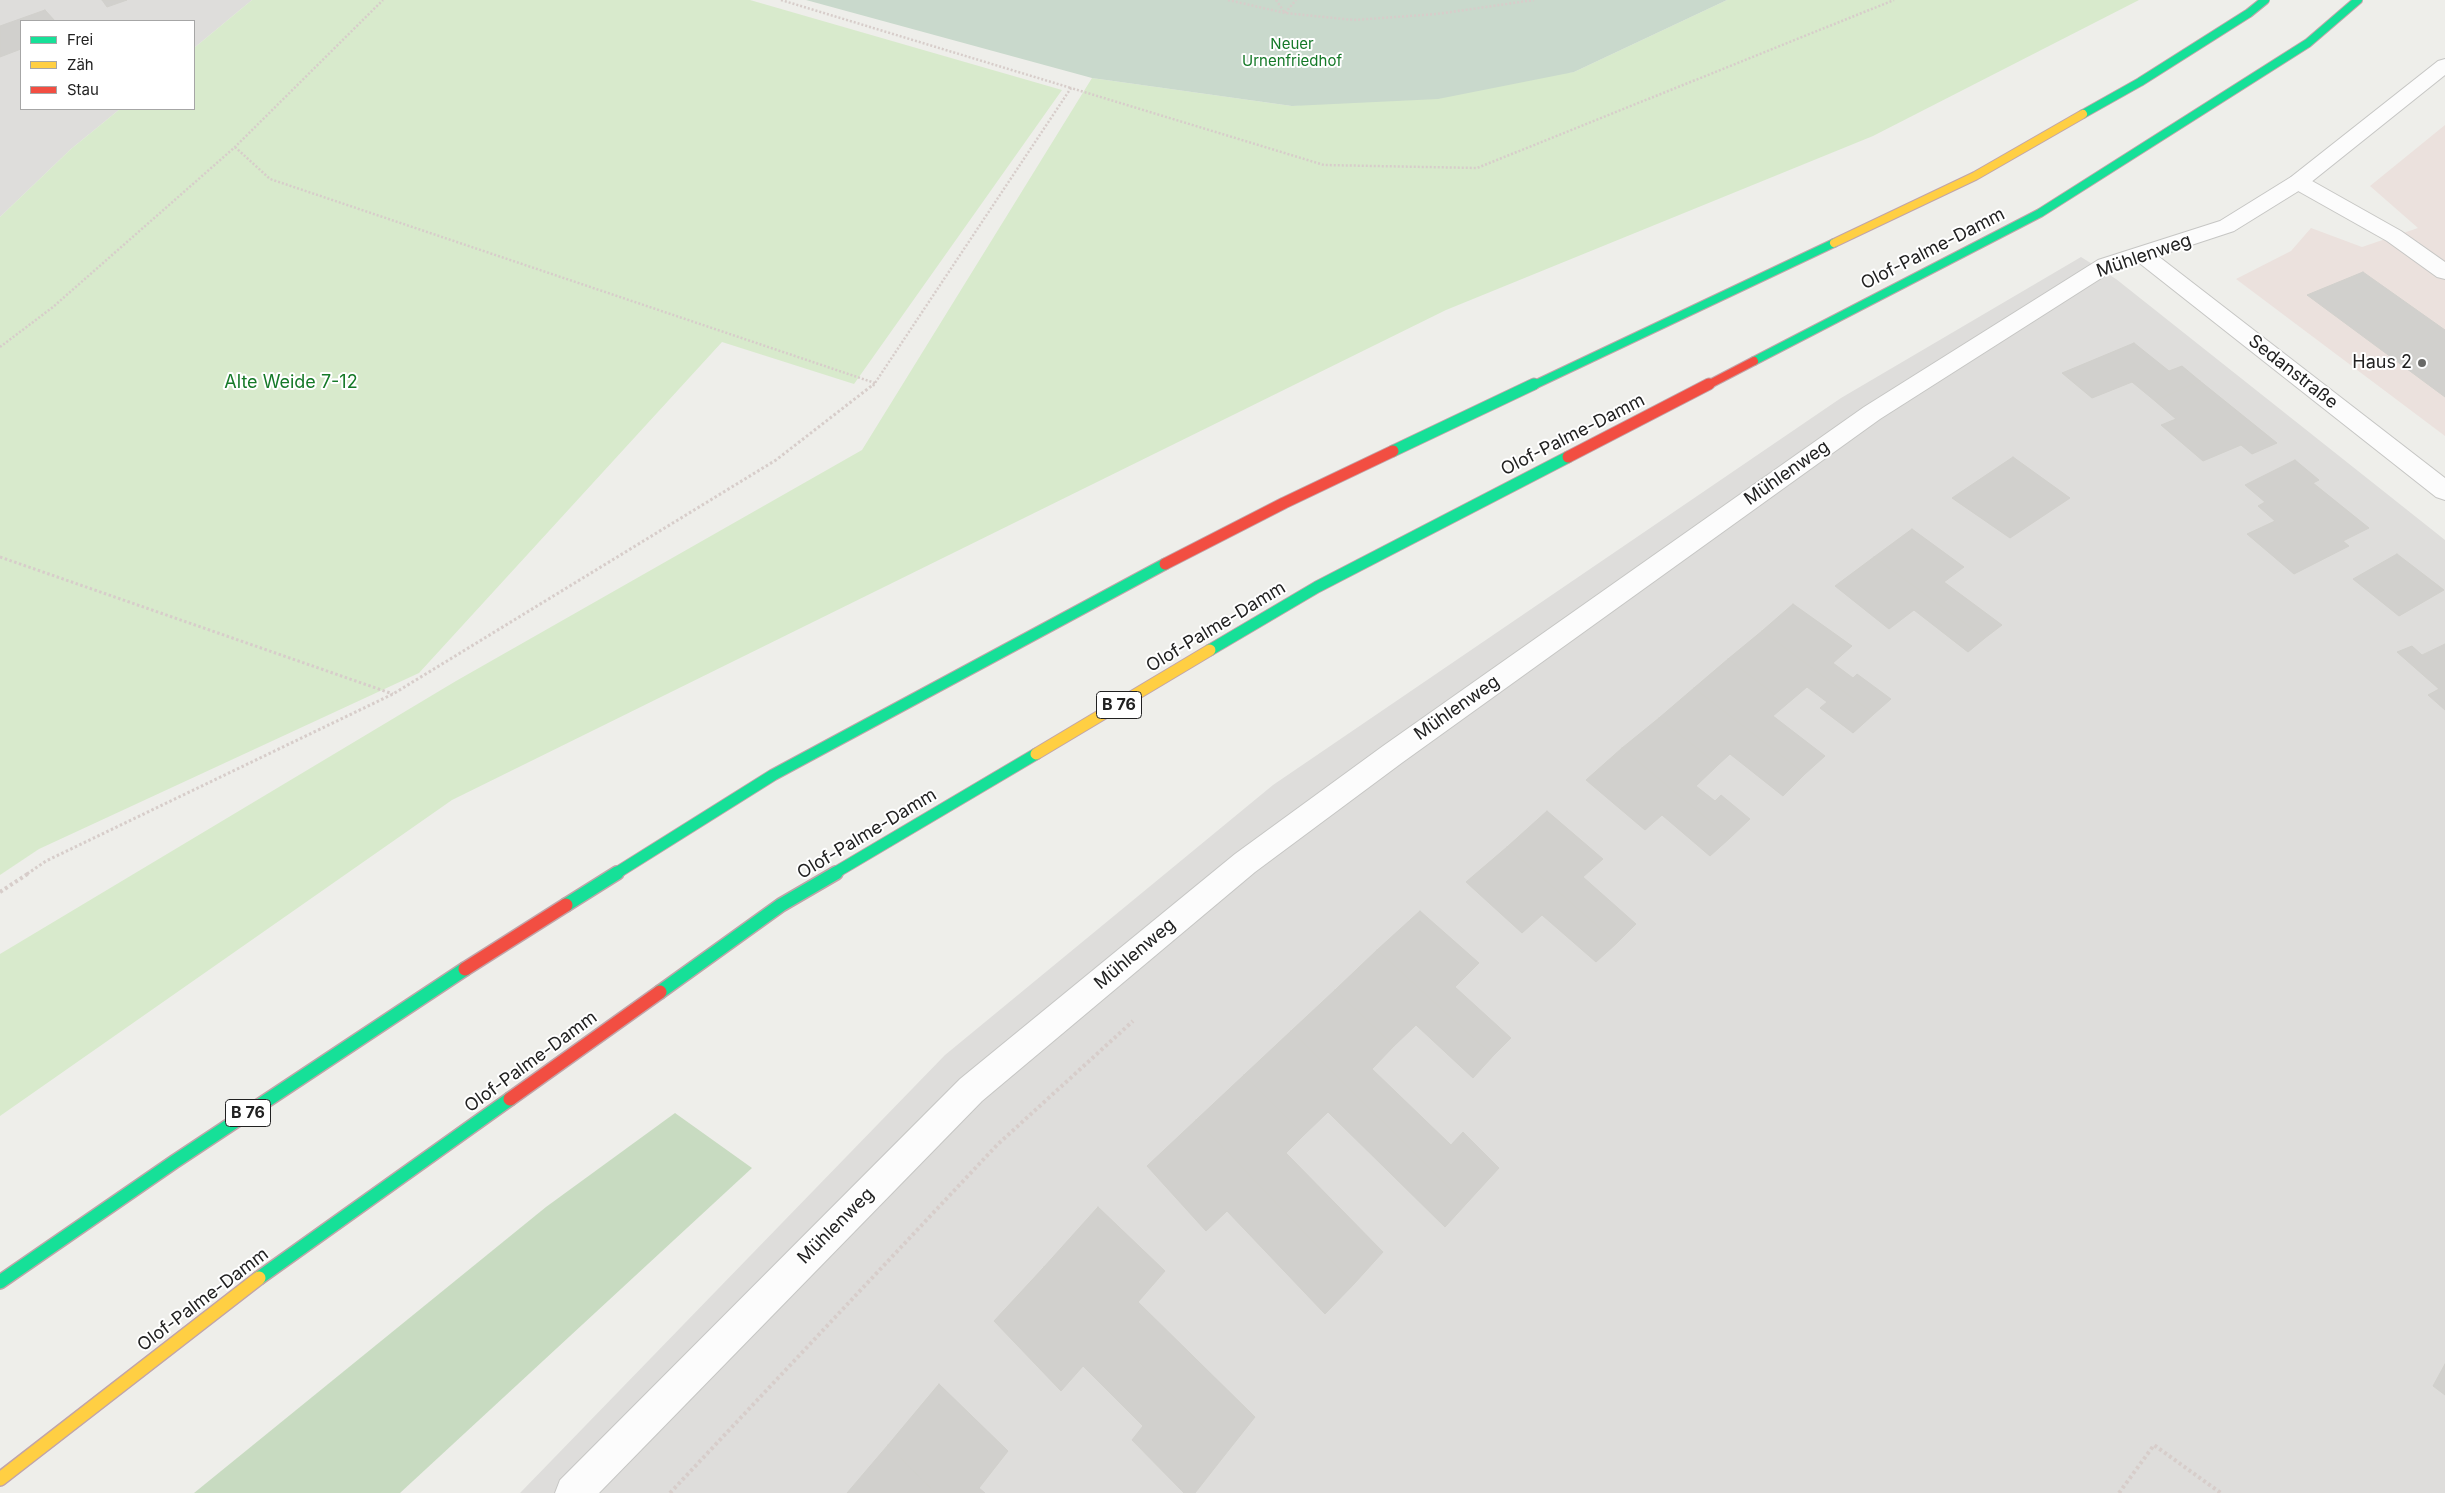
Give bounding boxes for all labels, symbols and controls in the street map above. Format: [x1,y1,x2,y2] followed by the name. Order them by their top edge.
[20,20,195,110] legend
[67,30,93,49] text: Frei
[1242,35,1342,70] park label: Neuer Urnenfriedhof
[67,55,94,74] text: Zäh
[67,80,99,99] text: Stau
[1857,203,2009,295] street label: Olof-Palme-Damm
[2094,230,2194,282] street label: Mühlenweg
[2244,330,2342,414] street label: Sedanstraße
[2352,352,2412,374] place label: Haus 2
[2416,357,2428,369] marker: Haus 2
[224,372,358,394] park label: Alte Weide 7-12
[1497,389,1649,481] street label: Olof-Palme-Damm
[1740,436,1834,510] street label: Mühlenweg
[1143,577,1289,677] street label: Olof-Palme-Damm
[1410,671,1504,745] street label: Mühlenweg
[1096,692,1142,718] road number: B 76
[794,784,940,884] street label: Olof-Palme-Damm
[1090,914,1180,994] street label: Mühlenweg
[461,1007,601,1117] street label: Olof-Palme-Damm
[226,1100,270,1126] road number: B 76
[793,1183,879,1269] street label: Mühlenweg
[133,1244,273,1356] street label: Olof-Palme-Damm

